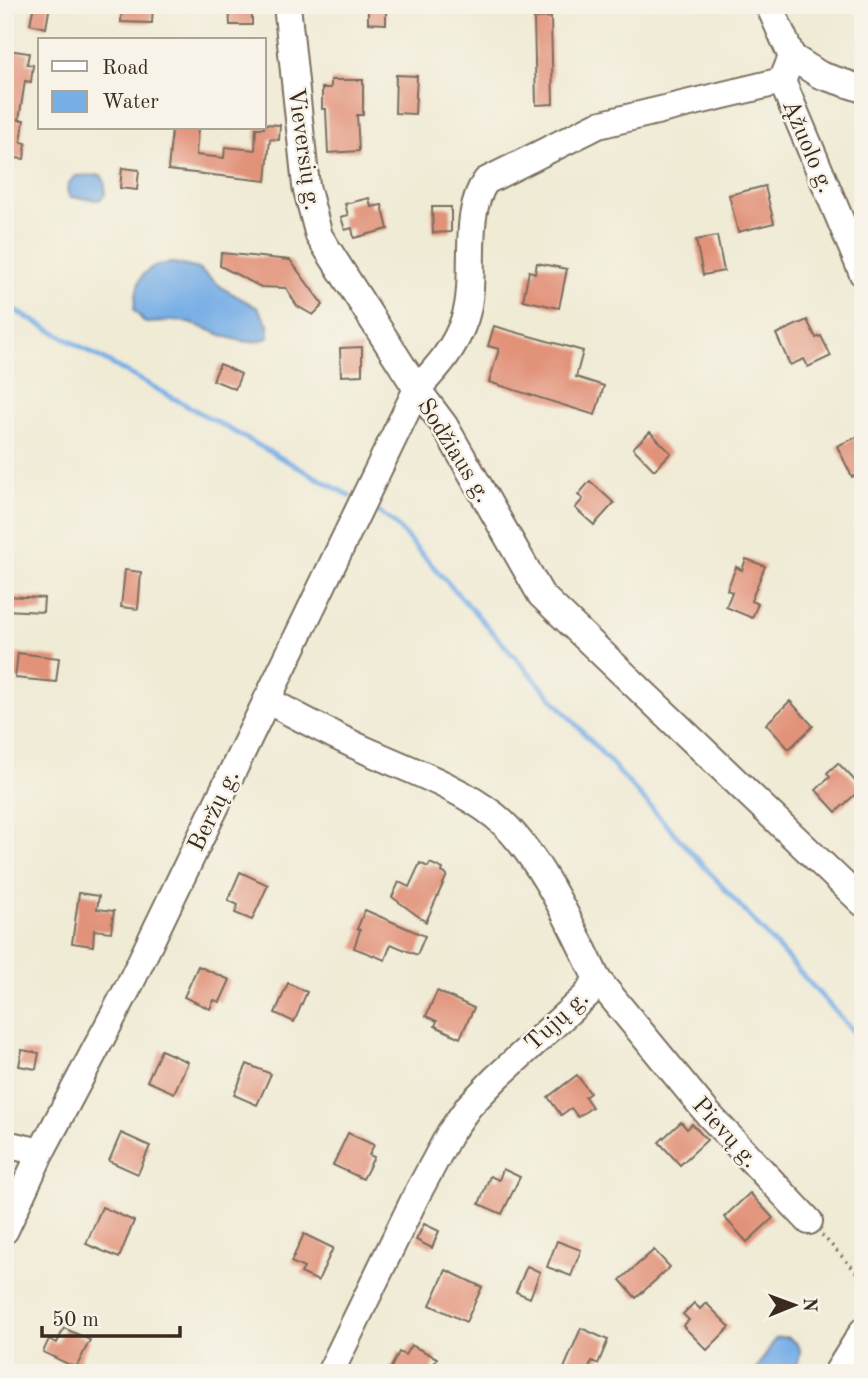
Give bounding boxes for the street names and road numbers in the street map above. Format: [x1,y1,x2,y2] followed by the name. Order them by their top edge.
[283,86,324,212] street label: Vieversių g.
[777,97,837,197] street label: Ąžuolo g.
[412,395,495,507] street label: Sodžiaus g.
[185,766,245,855] street label: Beržų g.
[521,986,594,1056] street label: Tujų g.
[687,1093,762,1173] street label: Pievų g.

